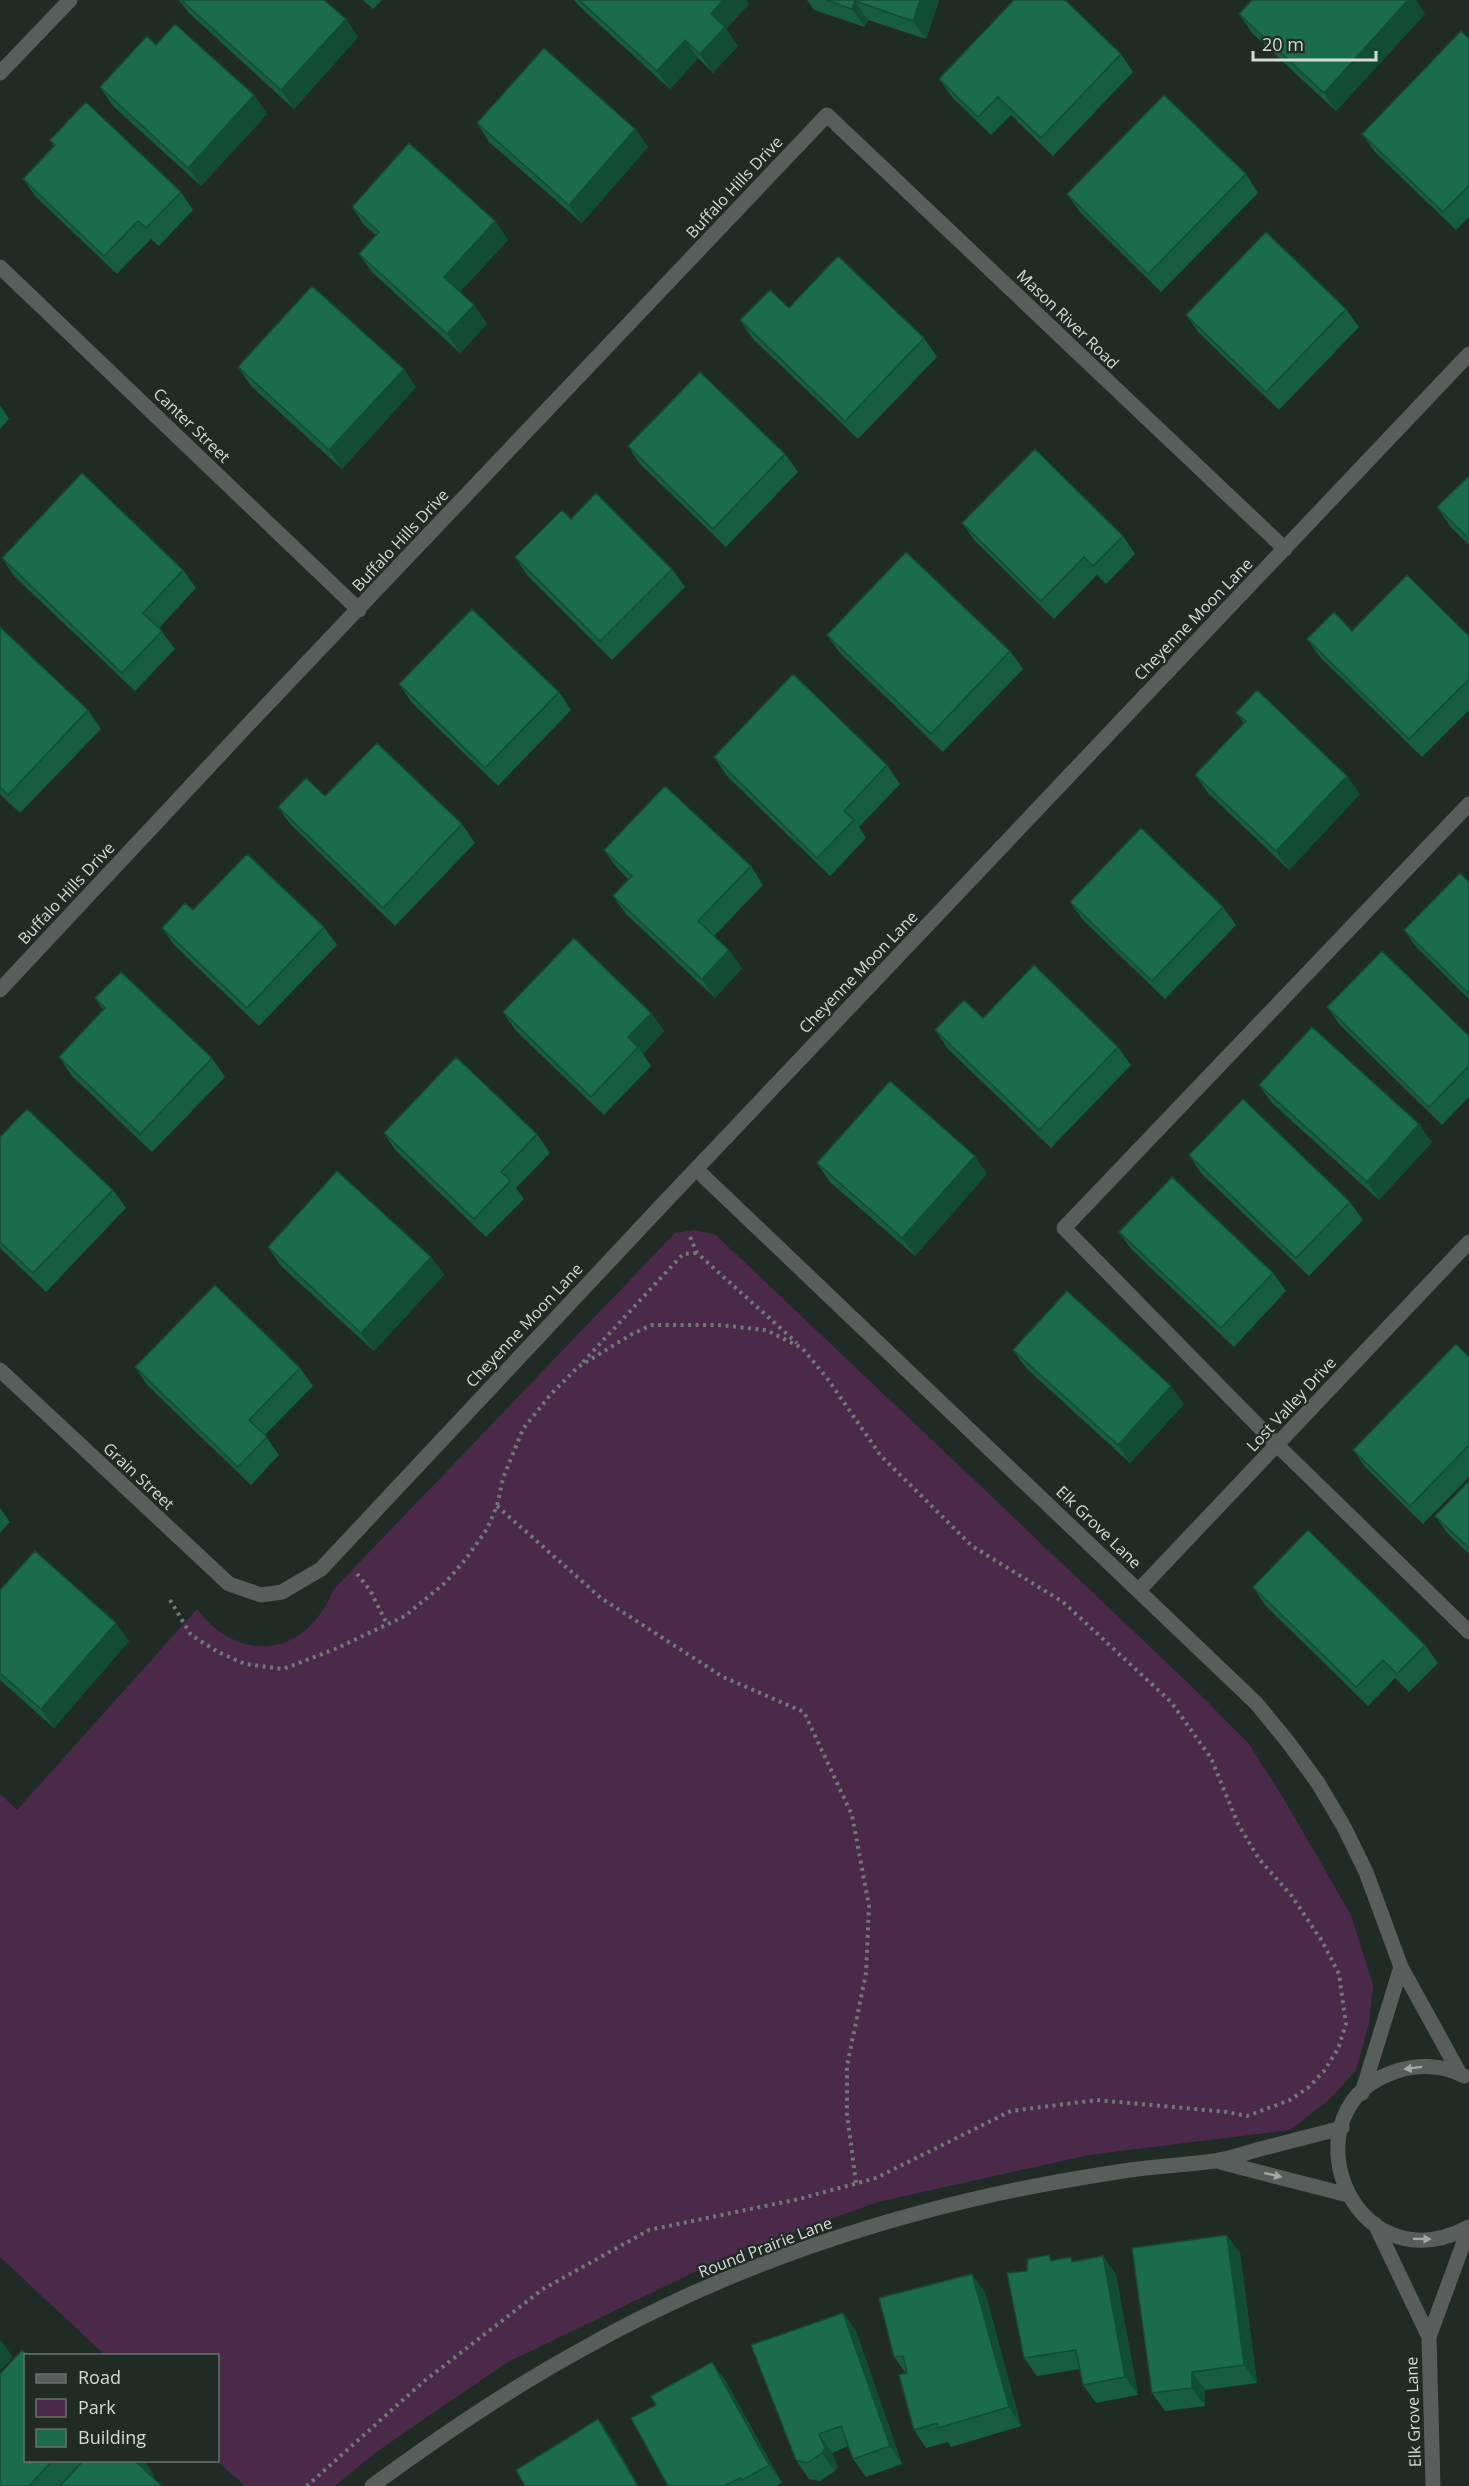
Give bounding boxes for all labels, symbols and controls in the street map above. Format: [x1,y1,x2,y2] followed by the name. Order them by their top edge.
[1253,24,1376,62] scale bar
[1262,32,1304,56] text: 20 m
[681,131,787,243] street label: Buffalo Hills Drive
[1012,264,1124,374] street label: Mason River Road
[149,383,235,467] street label: Canter Street
[347,484,453,596] street label: Buffalo Hills Drive
[1129,553,1257,685] street label: Cheyenne Moon Lane
[13,837,119,949] street label: Buffalo Hills Drive
[794,906,922,1038] street label: Cheyenne Moon Lane
[461,1258,587,1392] street label: Cheyenne Moon Lane
[1241,1352,1341,1456] street label: Lost Valley Drive
[99,1437,180,1515] street label: Grain Street
[1052,1481,1146,1573] street label: Elk Grove Lane
[1403,2063,1422,2073] one-way arrow
[1264,2171,1282,2181] one-way arrow
[695,2211,835,2283] street label: Round Prairie Lane
[1412,2234,1431,2244] one-way arrow
[24,2354,219,2462] legend
[1400,2356,1426,2468] street label: Elk Grove Lane
[78,2365,121,2389] text: Road
[78,2395,116,2419] text: Park
[78,2425,146,2449] text: Building

